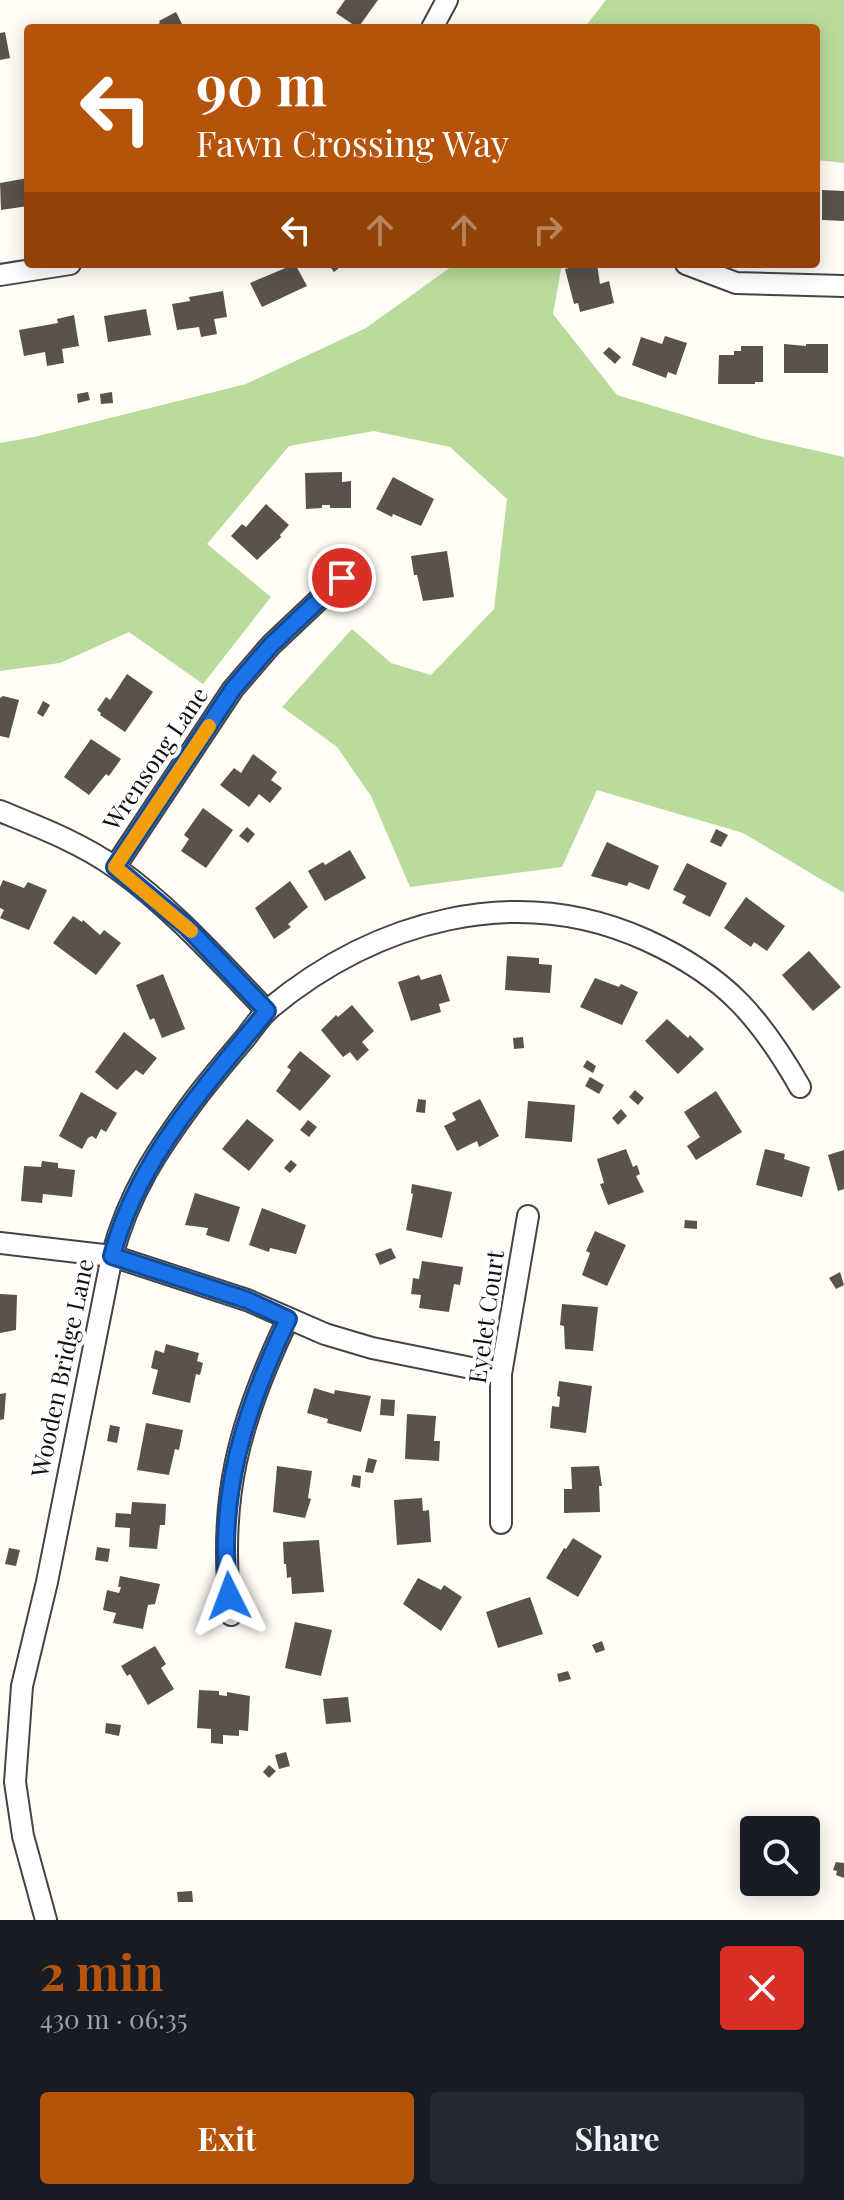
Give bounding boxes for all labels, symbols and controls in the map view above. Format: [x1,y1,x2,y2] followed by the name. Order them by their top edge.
[196,46,327,121] text: 90 m
[64,56,168,160] icon: left
[196,118,509,166] text: Fawn Crossing Way
[274,208,318,252] icon: left
[358,208,402,252] icon: ahead
[442,208,486,252] icon: ahead
[526,208,570,252] icon: right
[308,544,376,612] pin
[320,556,364,600] icon: arrive
[94,680,214,837] street label: Wrensong Lane
[460,1248,510,1385] street label: Eyelet Court
[22,1256,100,1481] street label: Wooden Bridge Lane
[187,1554,271,1638] position arrow
[740,1816,820,1896] map controls
[740,1816,820,1896] button: search
[40,1939,164,2003] text: 2 min
[720,1946,804,2030] button: close
[40,2001,188,2036] text: 430 m · 06:35
[40,2092,414,2184] button: Exit
[430,2092,804,2184] button: Share

